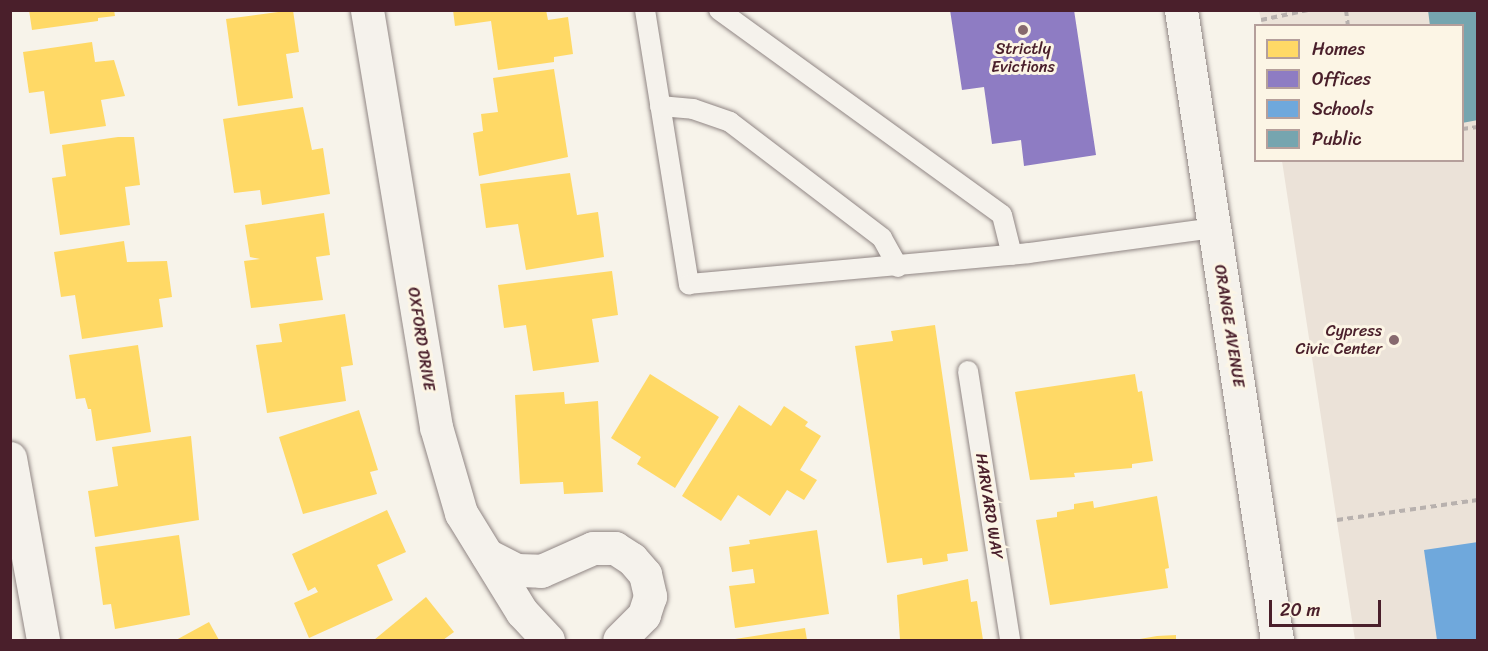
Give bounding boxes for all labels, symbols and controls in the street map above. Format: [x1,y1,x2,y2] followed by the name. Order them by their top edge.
[1016,23,1030,37] marker: Strictly Evictions
[1254,24,1464,162] legend
[1312,33,1365,65] text: Homes
[991,39,1055,77] place label: Strictly Evictions
[1312,63,1371,95] text: Offices
[1312,93,1373,125] text: Schools
[1312,123,1362,155] text: Public
[1210,263,1248,389] street label: ORANGE AVENUE
[403,285,439,393] street label: OXFORD DRIVE
[1295,321,1382,359] place label: Cypress Civic Center
[1387,333,1401,347] marker: Cypress Civic Center
[971,452,1007,560] street label: HARVARD WAY
[1272,588,1384,626] scale bar
[1280,594,1320,626] text: 20 m

